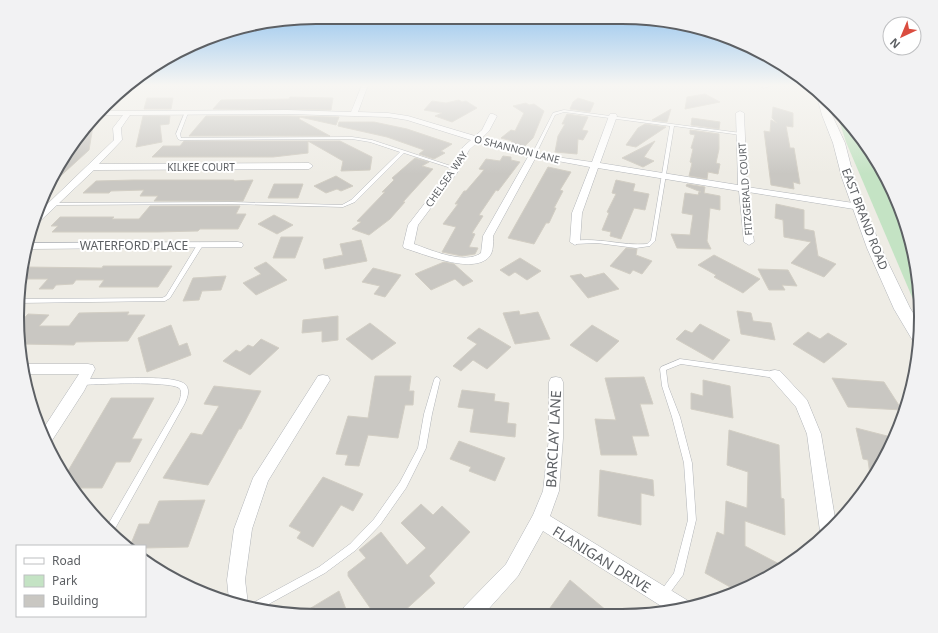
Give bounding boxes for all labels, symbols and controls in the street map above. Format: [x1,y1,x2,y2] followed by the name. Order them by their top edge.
[882,16,922,56] north arrow
[886,35,903,52] text: N
[473,132,561,166] street label: O SHANNON LANE
[735,142,755,236] street label: FITZGERALD COURT
[422,148,471,210] street label: CHELSEA WAY
[167,160,235,174] street label: KILKEE COURT
[838,166,892,273] street label: EAST BRAND ROAD
[80,237,188,254] street label: WATERFORD PLACE
[541,390,565,488] street label: BARCLAY LANE
[549,521,655,597] street label: FLANIGAN DRIVE
[16,545,146,617] legend
[52,552,81,569] text: Road
[52,572,78,589] text: Park
[52,592,99,609] text: Building

